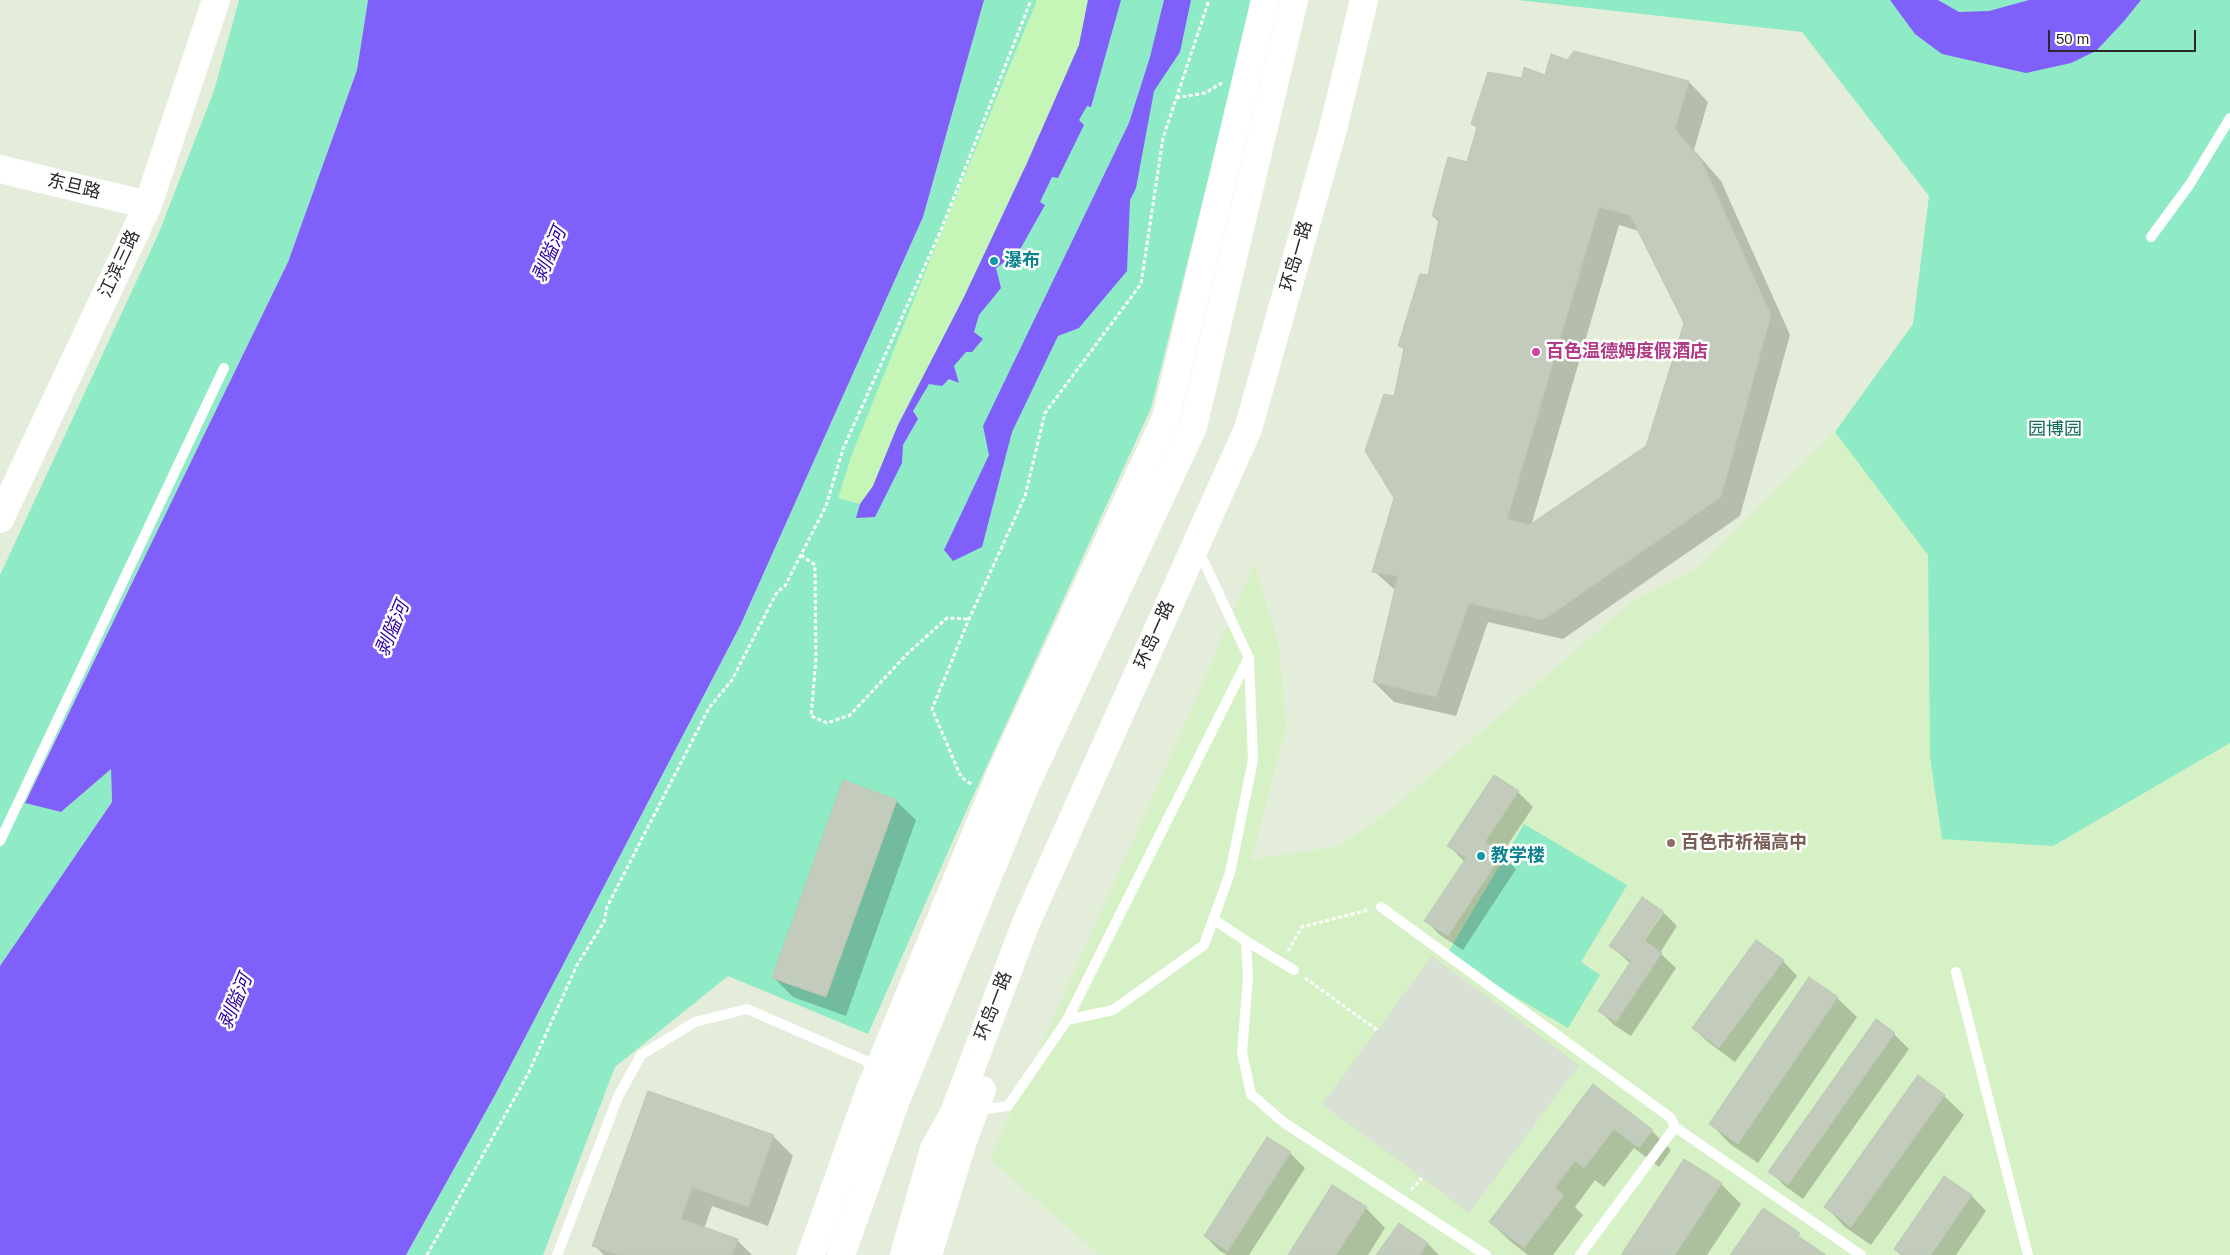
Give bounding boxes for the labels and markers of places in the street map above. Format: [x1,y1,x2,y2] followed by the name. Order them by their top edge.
[1004,250,1040,272] place label: 瀑布
[988,255,1000,267] marker: 瀑布
[1546,341,1708,363] place label: 百色温德姆度假酒店
[1530,346,1542,358] marker: 百色温德姆度假酒店
[1681,832,1807,854] place label: 百色市祈福高中
[1665,837,1677,849] marker: 百色市祈福高中
[1491,845,1545,867] place label: 教学楼
[1475,850,1487,862] marker: 教学楼

